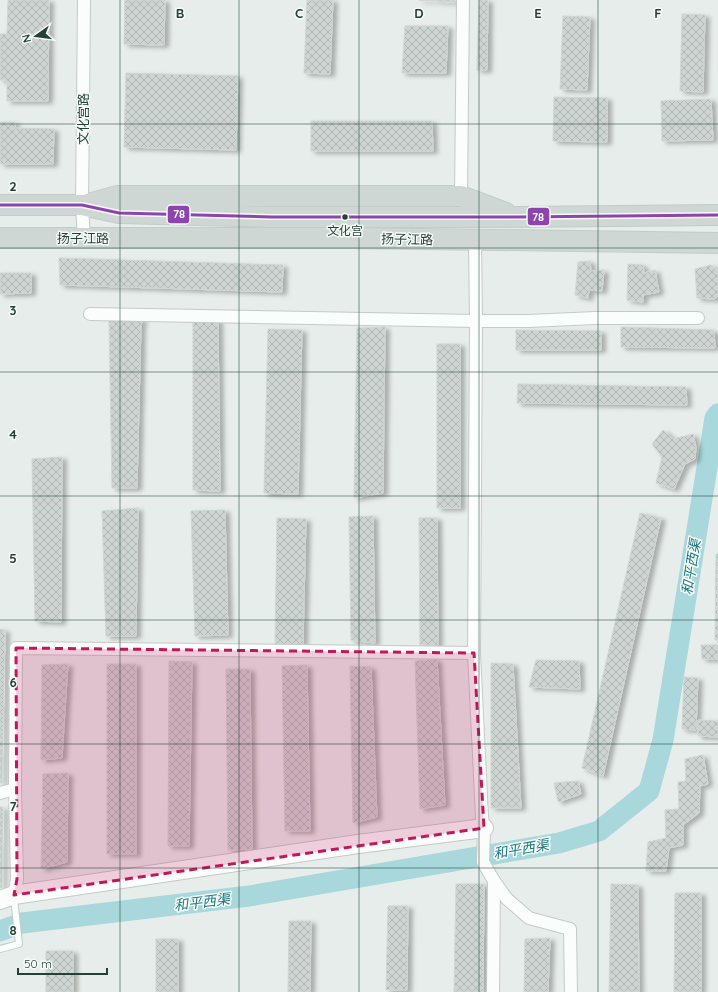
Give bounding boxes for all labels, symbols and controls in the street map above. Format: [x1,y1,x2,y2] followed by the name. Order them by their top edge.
[176,5,184,21] text: B
[295,5,303,21] text: C
[414,5,424,21] text: D
[534,5,542,21] text: E
[654,5,662,21] text: F
[16,16,56,56] north arrow
[19,33,34,44] text: N
[75,93,91,145] street label: 文化宫路
[9,178,17,194] text: 2
[167,205,190,224] line badge: 78
[173,207,185,221] text: 78
[527,207,550,226] line badge: 78
[532,210,544,224] text: 78
[340,212,350,222] marker: 文化宫
[327,223,363,238] place label: 文化宫
[57,230,109,246] street label: 扬子江路
[381,231,433,247] street label: 扬子江路
[10,302,17,318] text: 3
[9,426,17,442] text: 4
[678,536,705,596] water label: 和平西渠
[9,550,17,566] text: 5
[9,674,17,690] text: 6
[9,798,17,814] text: 7
[492,835,552,863] water label: 和平西渠
[173,889,233,914] water label: 和平西渠
[9,922,17,938] text: 8
[18,950,107,976] scale bar
[24,956,52,971] text: 50 m

